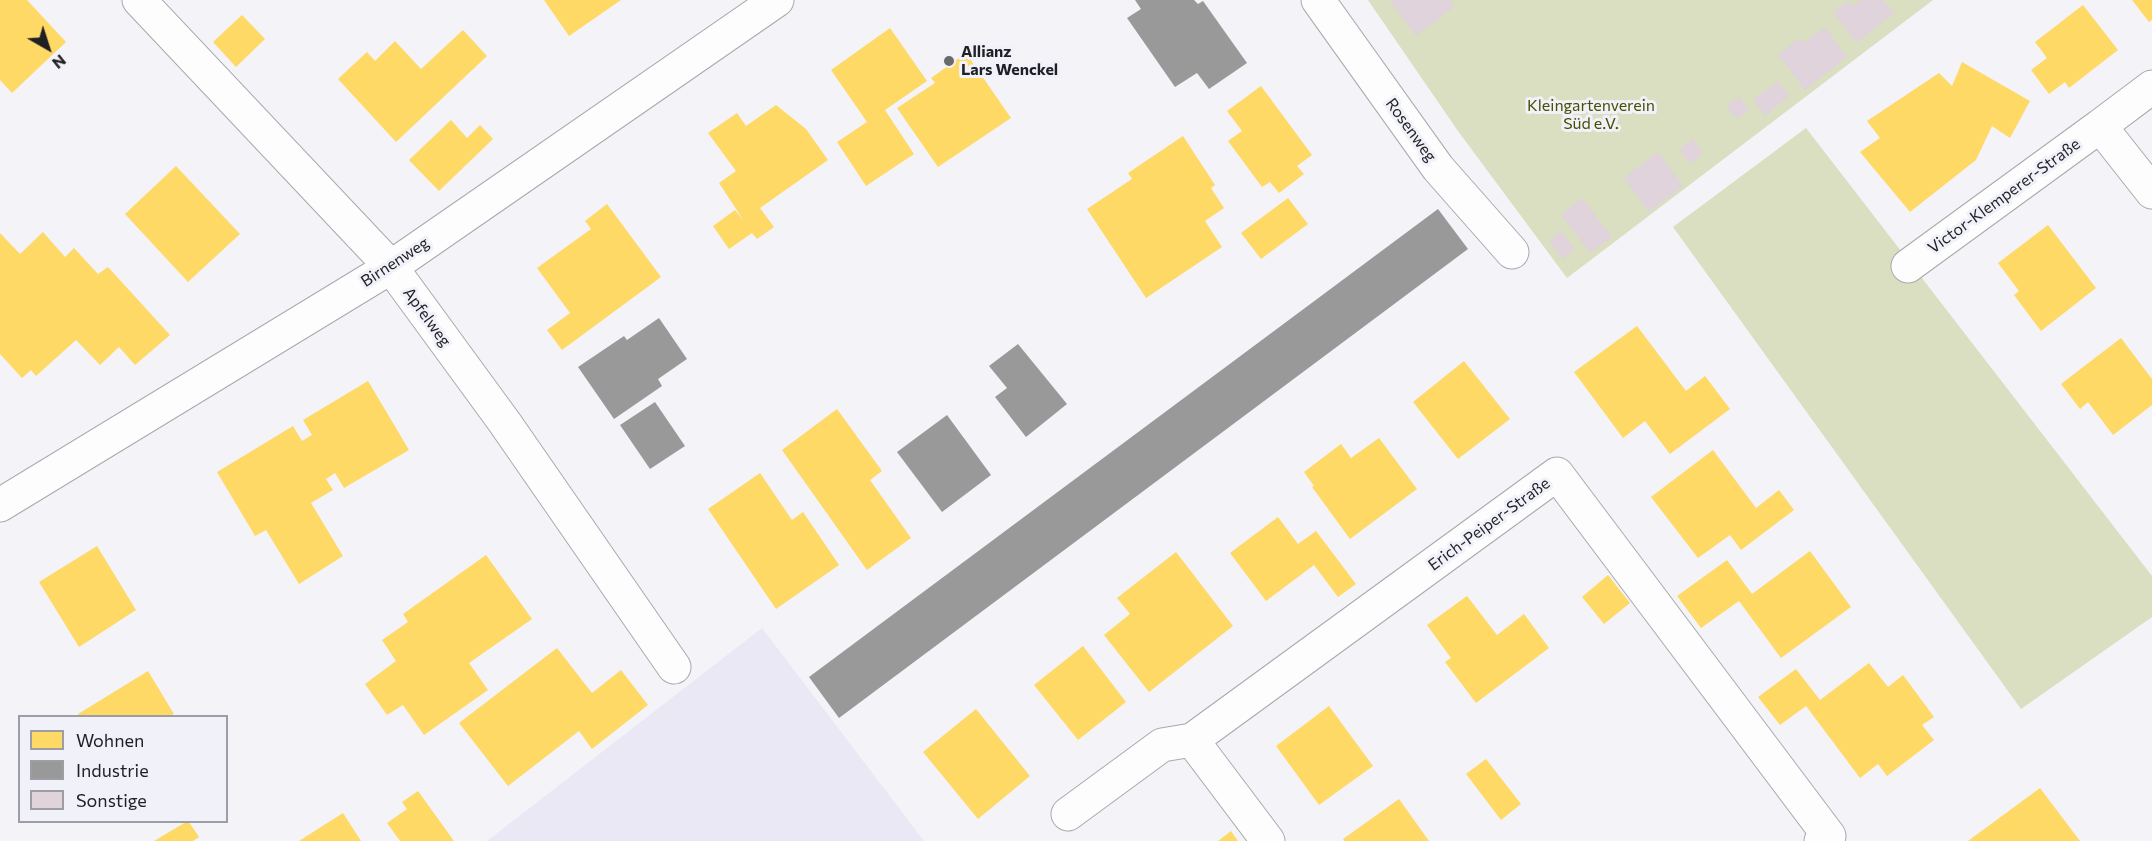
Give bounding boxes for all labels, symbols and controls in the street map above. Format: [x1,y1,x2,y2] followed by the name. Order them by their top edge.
[18,18,78,78] north arrow
[961,42,1058,80] place label: Allianz Lars Wenckel
[49,51,70,74] text: N
[942,54,956,68] marker: Allianz Lars Wenckel
[1382,94,1440,166] street label: Rosenweg
[1527,96,1655,134] park label: Kleingartenverein Süd e.V.
[1924,134,2084,258] street label: Victor-Klemperer-Straße
[357,233,433,291] street label: Birnenweg
[399,284,455,350] street label: Apfelweg
[1424,473,1554,575] street label: Erich-Peiper-Straße
[18,715,228,823] legend
[76,729,144,751] text: Wohnen
[76,759,149,781] text: Industrie
[76,789,147,811] text: Sonstige

